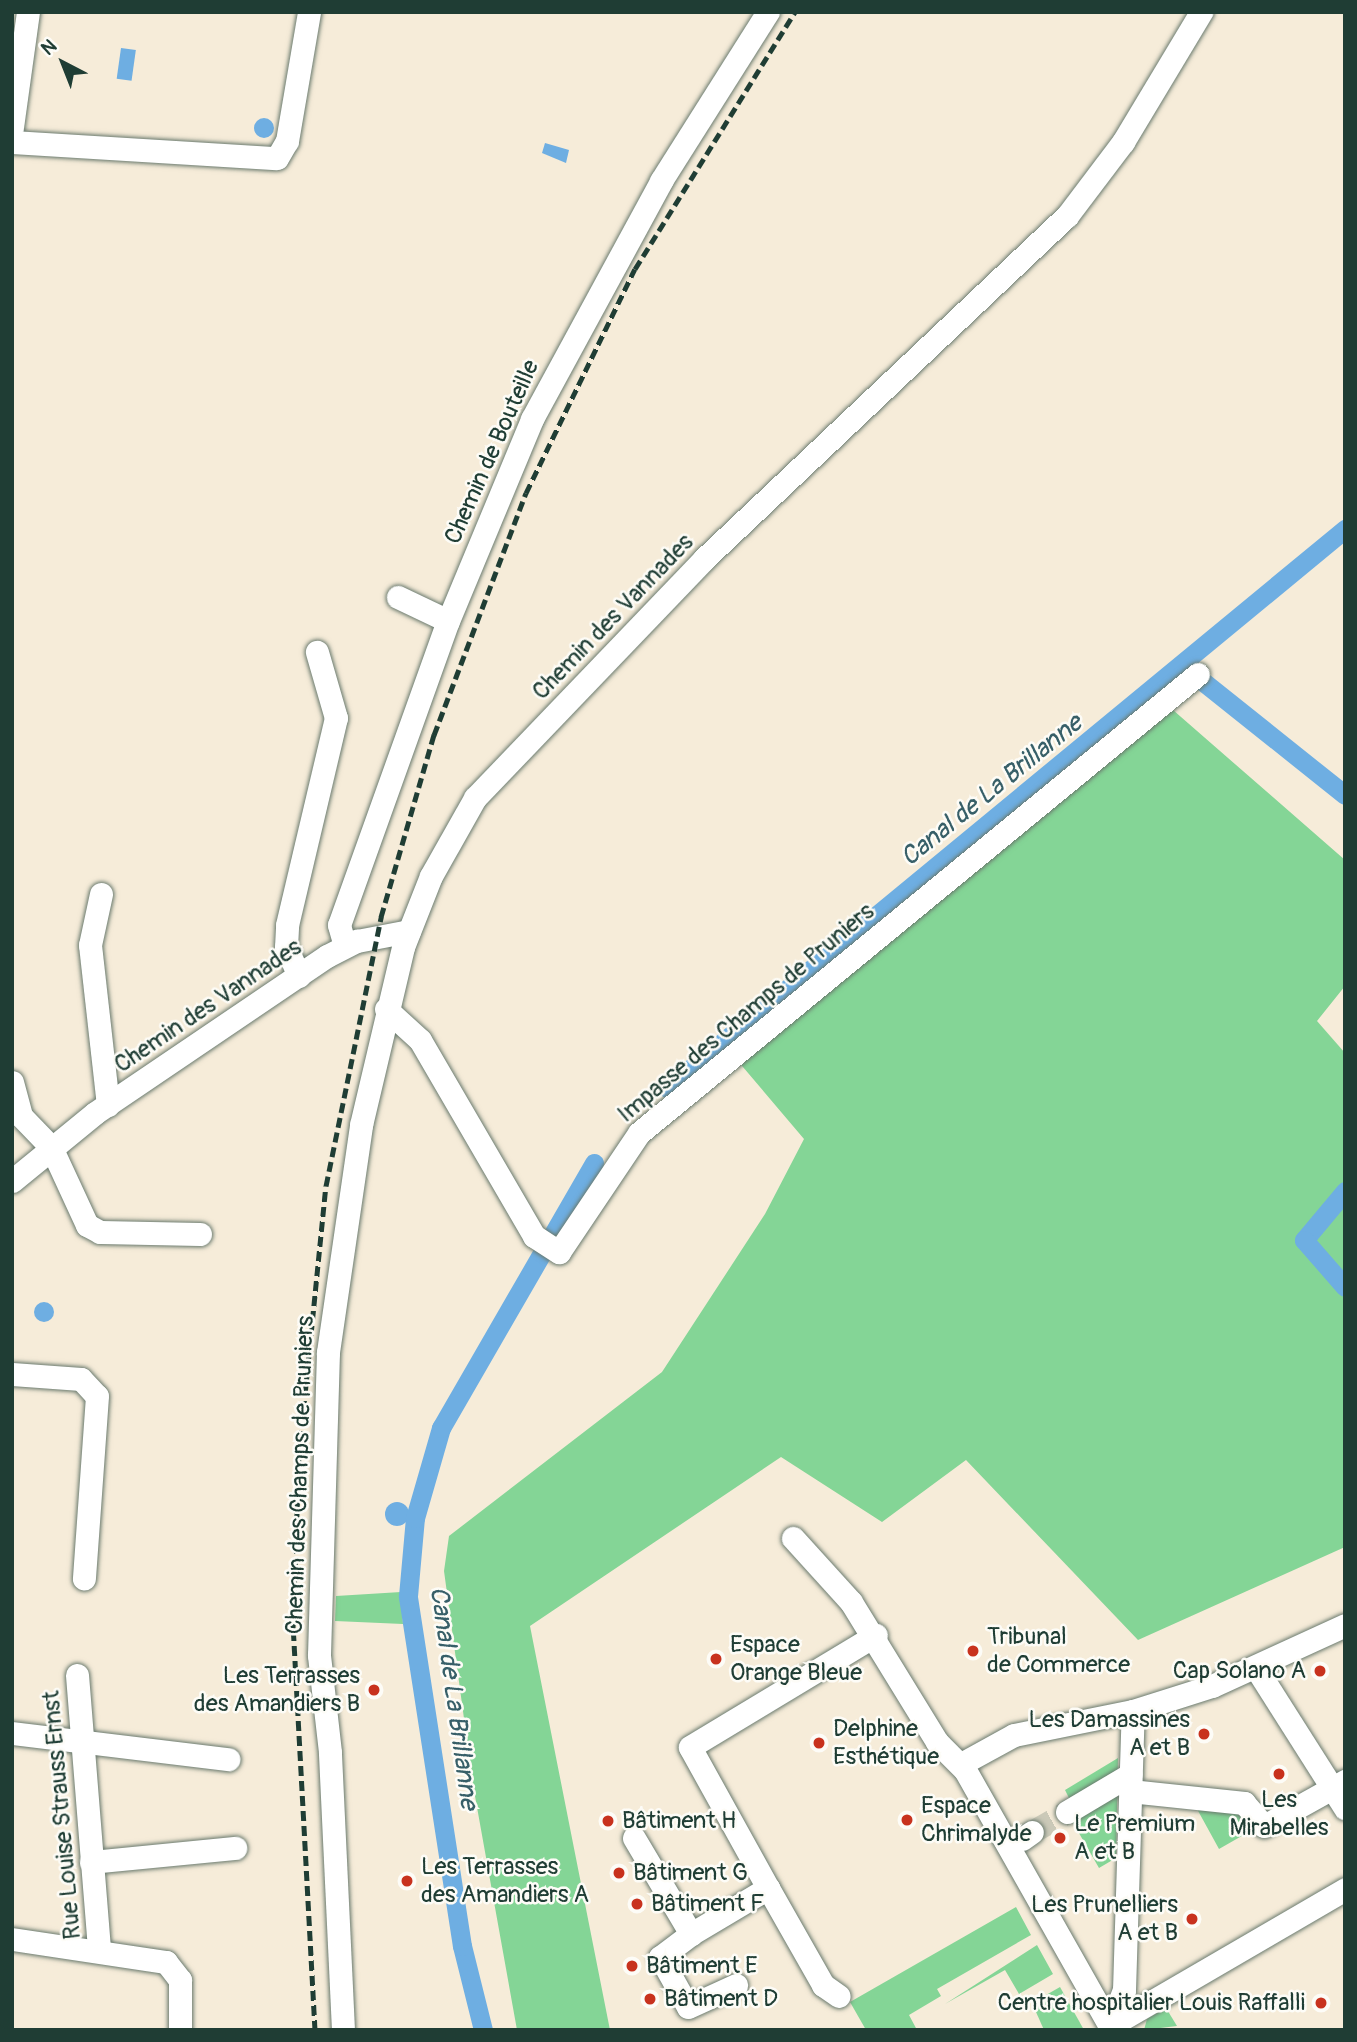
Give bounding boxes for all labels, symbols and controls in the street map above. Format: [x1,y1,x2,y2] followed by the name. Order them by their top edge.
[28,28,98,98] north arrow
[36,34,62,61] text: N
[438,356,546,548] street label: Chemin de Bouteille
[526,528,700,706] street label: Chemin des Vannades
[895,708,1089,874] water label: Canal de La Brillanne
[612,897,880,1129] street label: Impasse des Champs de Pruniers
[109,933,307,1079] street label: Chemin des Vannades
[280,1315,320,1635] street label: Chemin des Champs de Pruniers
[422,1585,484,1811] water label: Canal de La Brillanne
[987,1623,1130,1679] place label: Tribunal de Commerce
[730,1631,862,1687] place label: Espace Orange Bleue
[965,1643,981,1659] marker: Tribunal de Commerce
[708,1651,724,1667] marker: Espace Orange Bleue
[1173,1657,1306,1685] place label: Cap Solano A
[194,1662,360,1718] place label: Les Terrasses des Amandiers B
[1312,1663,1328,1679] marker: Cap Solano A
[366,1682,382,1698] marker: Les Terrasses des Amandiers B
[37,1689,87,1941] street label: Rue Louise Strauss Ernst
[1028,1706,1190,1762] place label: Les Damassines A et B
[833,1715,939,1771] place label: Delphine Esthétique
[1196,1726,1212,1742] marker: Les Damassines A et B
[811,1735,827,1751] marker: Delphine Esthétique
[1271,1766,1287,1782] marker: Les Mirabelles
[1230,1786,1328,1842] place label: Les Mirabelles
[921,1792,1032,1848] place label: Espace Chrimalyde
[622,1807,736,1835] place label: Bâtiment H
[1074,1810,1195,1866] place label: Le Premium A et B
[899,1812,915,1828] marker: Espace Chrimalyde
[600,1813,616,1829] marker: Bâtiment H
[1052,1830,1068,1846] marker: Le Premium A et B
[421,1853,589,1909] place label: Les Terrasses des Amandiers A
[633,1859,748,1887] place label: Bâtiment G
[611,1865,627,1881] marker: Bâtiment G
[399,1873,415,1889] marker: Les Terrasses des Amandiers A
[651,1890,764,1918] place label: Bâtiment F
[1031,1891,1178,1947] place label: Les Prunelliers A et B
[629,1896,645,1912] marker: Bâtiment F
[1184,1911,1200,1927] marker: Les Prunelliers A et B
[646,1952,758,1980] place label: Bâtiment E
[624,1958,640,1974] marker: Bâtiment E
[664,1985,778,2013] place label: Bâtiment D
[997,1989,1305,2017] place label: Centre hospitalier Louis Raffalli
[642,1991,658,2007] marker: Bâtiment D
[1311,1993,1331,2013] marker: Centre hospitalier Louis Raffalli

